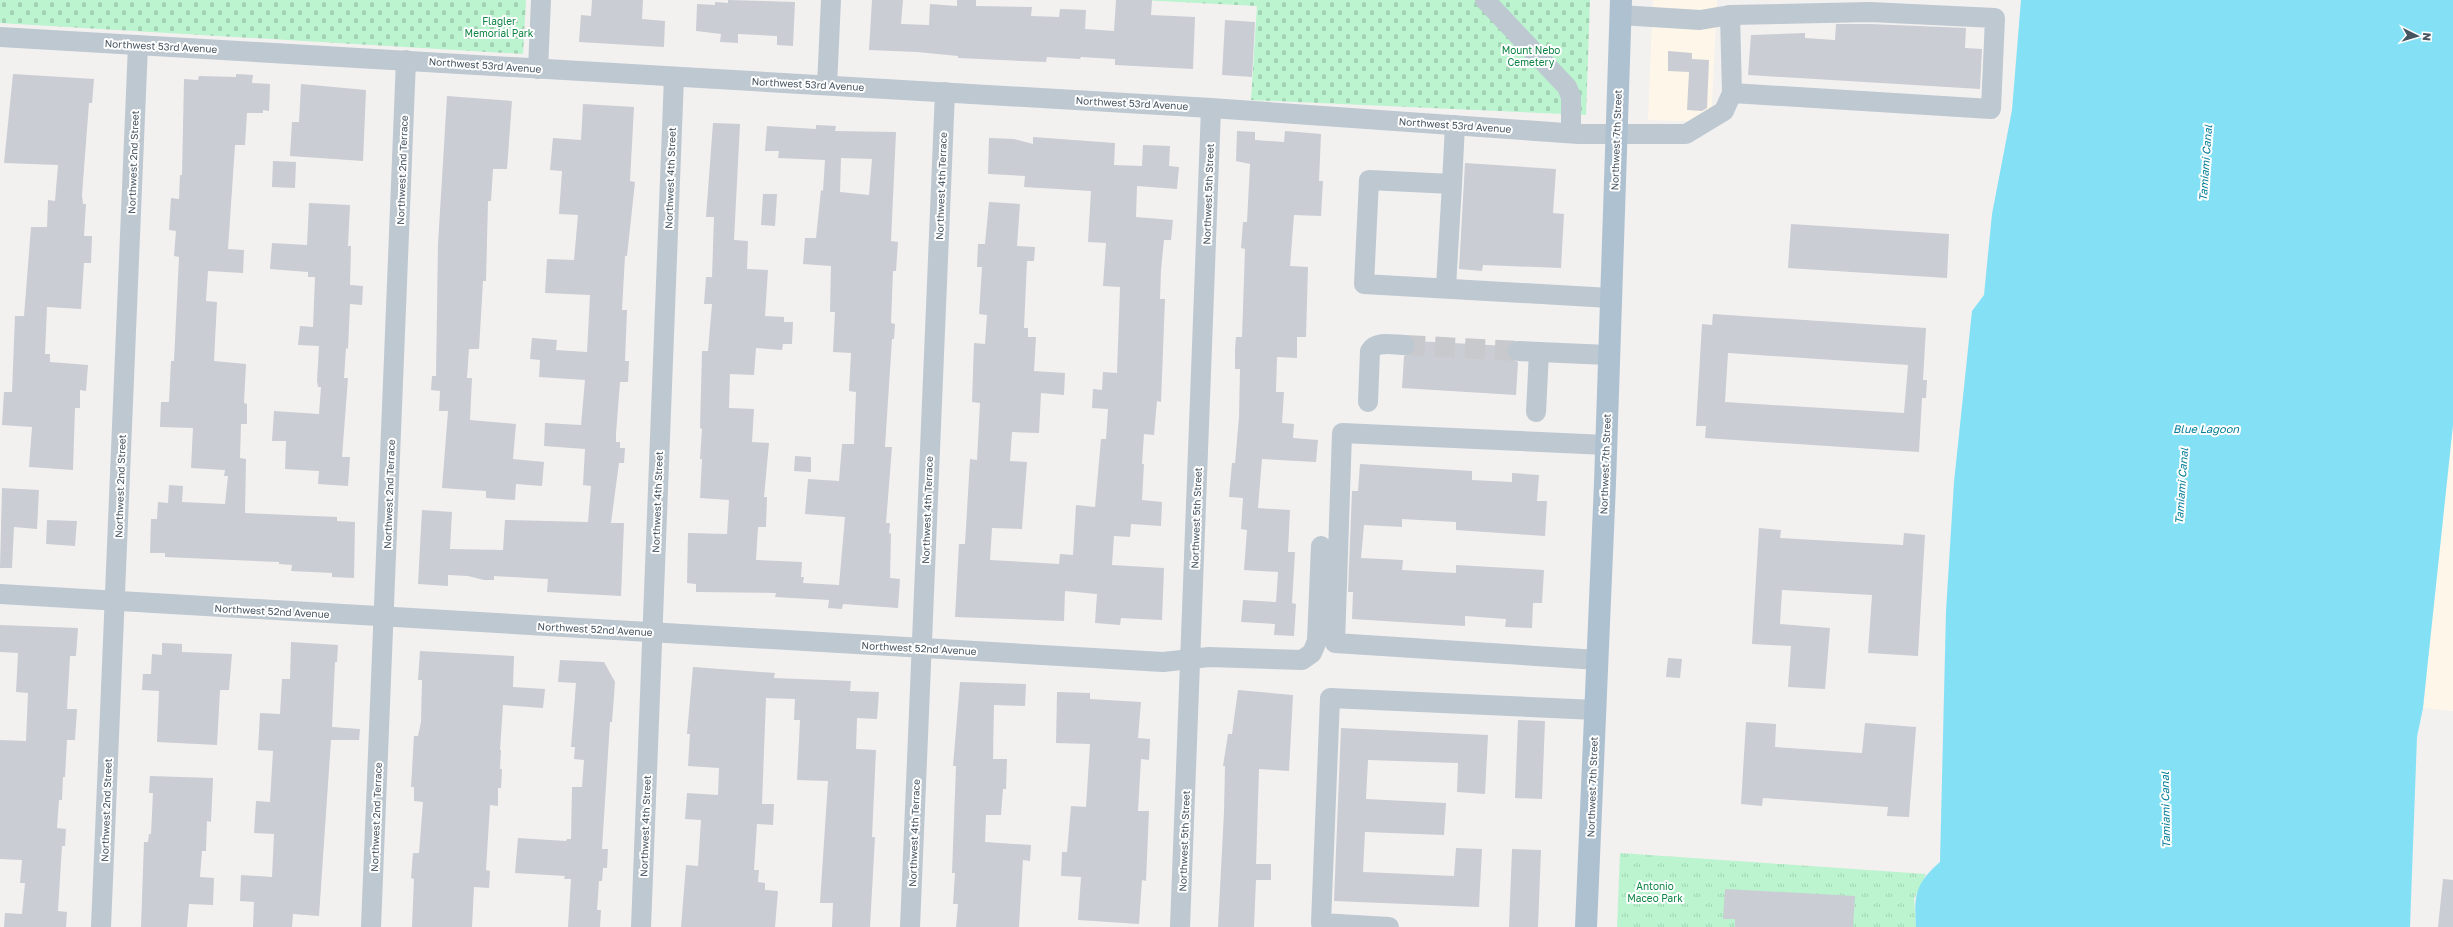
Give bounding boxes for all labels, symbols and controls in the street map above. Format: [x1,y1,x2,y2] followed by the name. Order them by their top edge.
[465,15,534,39] park label: Flagler Memorial Park
[2397,16,2437,56] north arrow
[2421,32,2434,42] text: N
[104,37,218,55] street label: Northwest 53rd Avenue
[1502,44,1560,68] park label: Mount Nebo Cemetery
[428,55,542,75] street label: Northwest 53rd Avenue
[751,75,865,93] street label: Northwest 53rd Avenue
[1608,89,1624,191] street label: Northwest 7th Street
[1075,94,1189,112] street label: Northwest 53rd Avenue
[125,110,141,214] street label: Northwest 2nd Street
[394,115,410,225] street label: Northwest 2nd Terrace
[1398,115,1512,135] street label: Northwest 53rd Avenue
[2196,124,2214,202] water label: Tamiami Canal
[662,127,678,229] street label: Northwest 4th Street
[933,132,949,240] street label: Northwest 4th Terrace
[1200,143,1216,245] street label: Northwest 5th Street
[1597,413,1613,515] street label: Northwest 7th Street
[2173,422,2240,436] water label: Blue Lagoon
[112,434,128,538] street label: Northwest 2nd Street
[381,439,397,549] street label: Northwest 2nd Terrace
[2172,447,2190,525] water label: Tamiami Canal
[649,451,665,553] street label: Northwest 4th Street
[919,456,935,564] street label: Northwest 4th Terrace
[1188,467,1204,569] street label: Northwest 5th Street
[214,602,330,620] street label: Northwest 52nd Avenue
[537,620,653,638] street label: Northwest 52nd Avenue
[861,639,977,657] street label: Northwest 52nd Avenue
[1584,736,1600,838] street label: Northwest 7th Street
[98,758,114,862] street label: Northwest 2nd Street
[368,762,384,872] street label: Northwest 2nd Terrace
[2158,771,2172,848] water label: Tamiami Canal
[637,775,653,877] street label: Northwest 4th Street
[906,779,922,887] street label: Northwest 4th Terrace
[1176,790,1192,892] street label: Northwest 5th Street
[1627,880,1683,904] park label: Antonio Maceo Park

